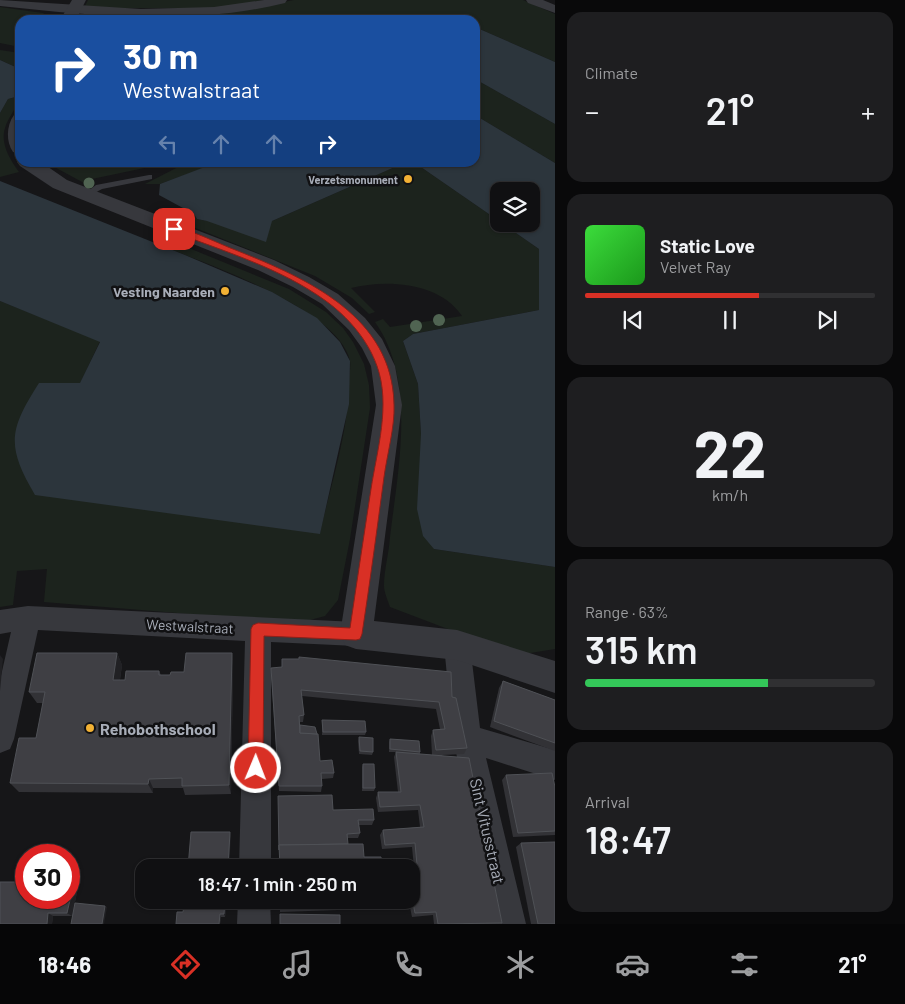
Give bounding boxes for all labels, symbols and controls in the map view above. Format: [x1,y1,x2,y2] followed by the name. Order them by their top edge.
[123,34,198,76] text: 30 m
[40,35,105,100] icon: right
[585,63,638,82] text: Climate
[123,76,260,102] text: Westwalstraat
[706,87,754,133] text: 21°
[585,94,599,128] text: −
[861,94,875,128] text: +
[154,130,182,158] icon: left
[207,130,235,158] icon: ahead
[260,130,288,158] icon: ahead
[313,130,341,158] icon: right
[308,173,398,186] place label: Verzetsmonument
[402,173,414,185] marker: Verzetsmonument
[490,182,540,232] map controls
[490,182,540,232] button: layers
[153,208,195,250] pin
[160,215,188,243] icon: arrive
[660,234,755,257] text: Static Love
[660,257,731,276] text: Velvet Ray
[113,283,215,300] place label: Vesting Naarden
[219,285,231,297] marker: Vesting Naarden
[619,306,647,334] icon: previous
[716,306,744,334] icon: pause
[813,306,841,334] icon: next
[694,413,766,491] text: 22
[712,485,748,504] text: km/h
[585,602,669,621] text: Range · 63%
[146,615,234,637] street label: Westwalstraat
[585,626,698,672] text: 315 km
[100,719,216,738] place label: Rehobothschool
[84,722,96,734] marker: Rehobothschool
[229,741,281,793] position arrow
[467,776,509,886] street label: Sint Vitusstraat
[585,792,630,811] text: Arrival
[585,816,671,862] text: 18:47
[15,844,80,909] speed limit sign: 30
[198,872,357,895] text: 18:47 · 1 min · 250 m
[168,947,203,982] icon: directions
[280,947,315,982] icon: music
[391,947,426,982] icon: phone
[503,947,538,982] icon: climate
[615,947,650,982] icon: car
[727,947,762,982] icon: filters
[38,951,91,977] text: 18:46
[838,951,867,977] text: 21°

